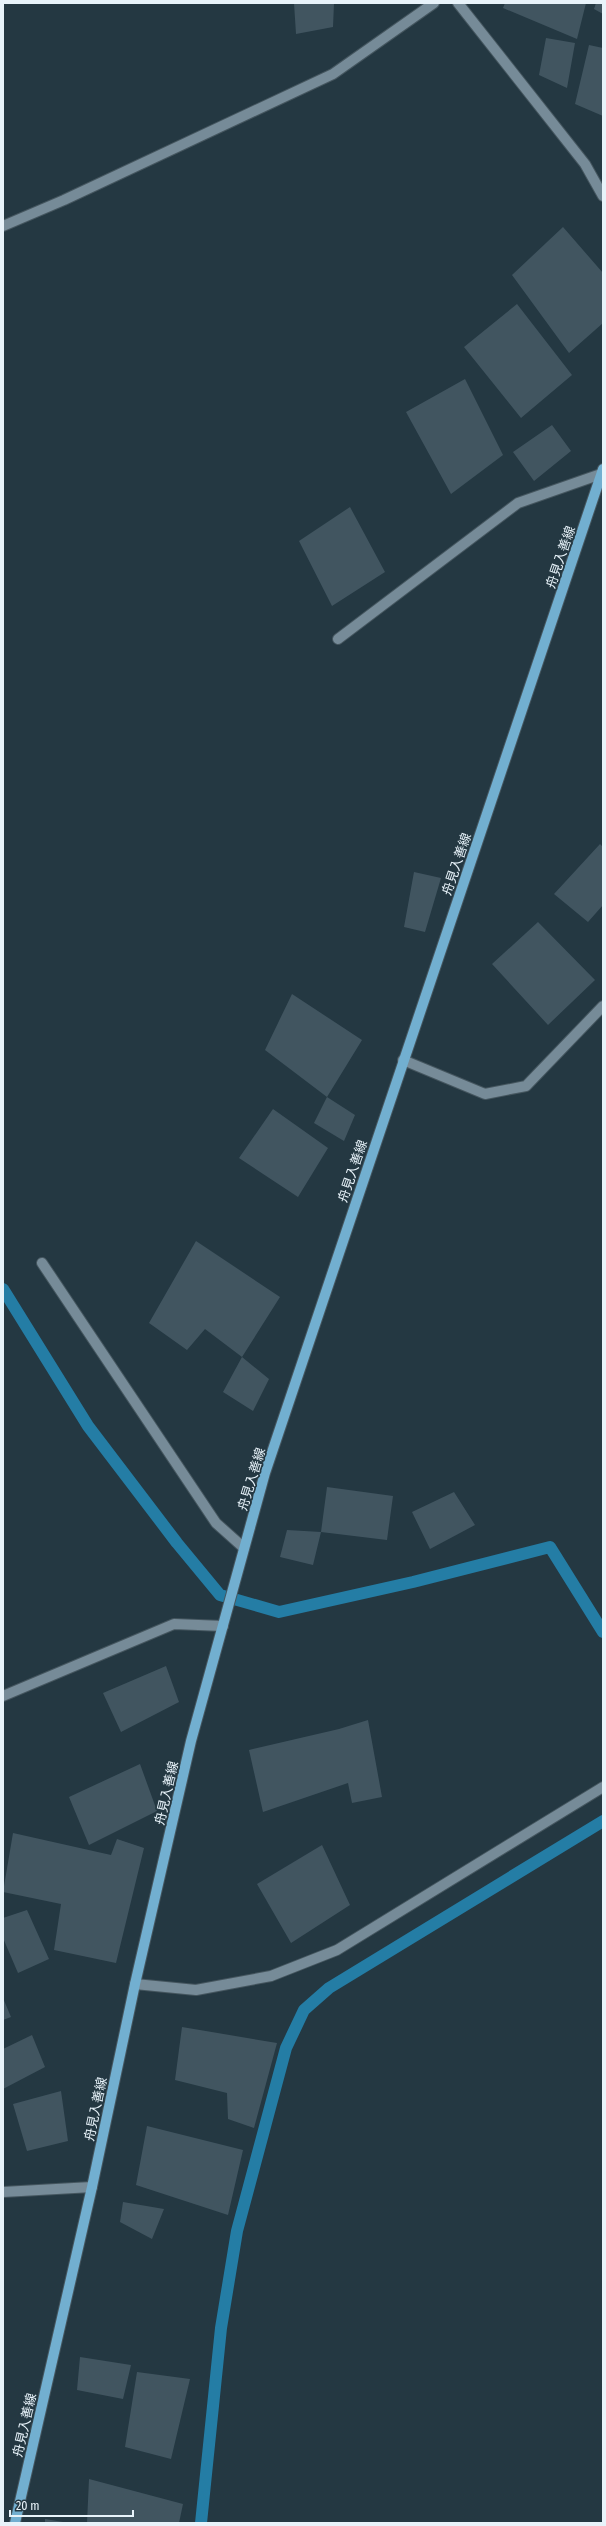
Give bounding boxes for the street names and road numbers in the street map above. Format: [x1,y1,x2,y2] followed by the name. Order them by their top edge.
[543,524,578,590] street label: 舟見入善線
[439,831,474,897] street label: 舟見入善線
[335,1138,370,1204] street label: 舟見入善線
[235,1446,268,1512] street label: 舟見入善線
[152,1760,181,1826] street label: 舟見入善線
[81,2076,110,2142] street label: 舟見入善線
[10,2392,39,2458] street label: 舟見入善線

